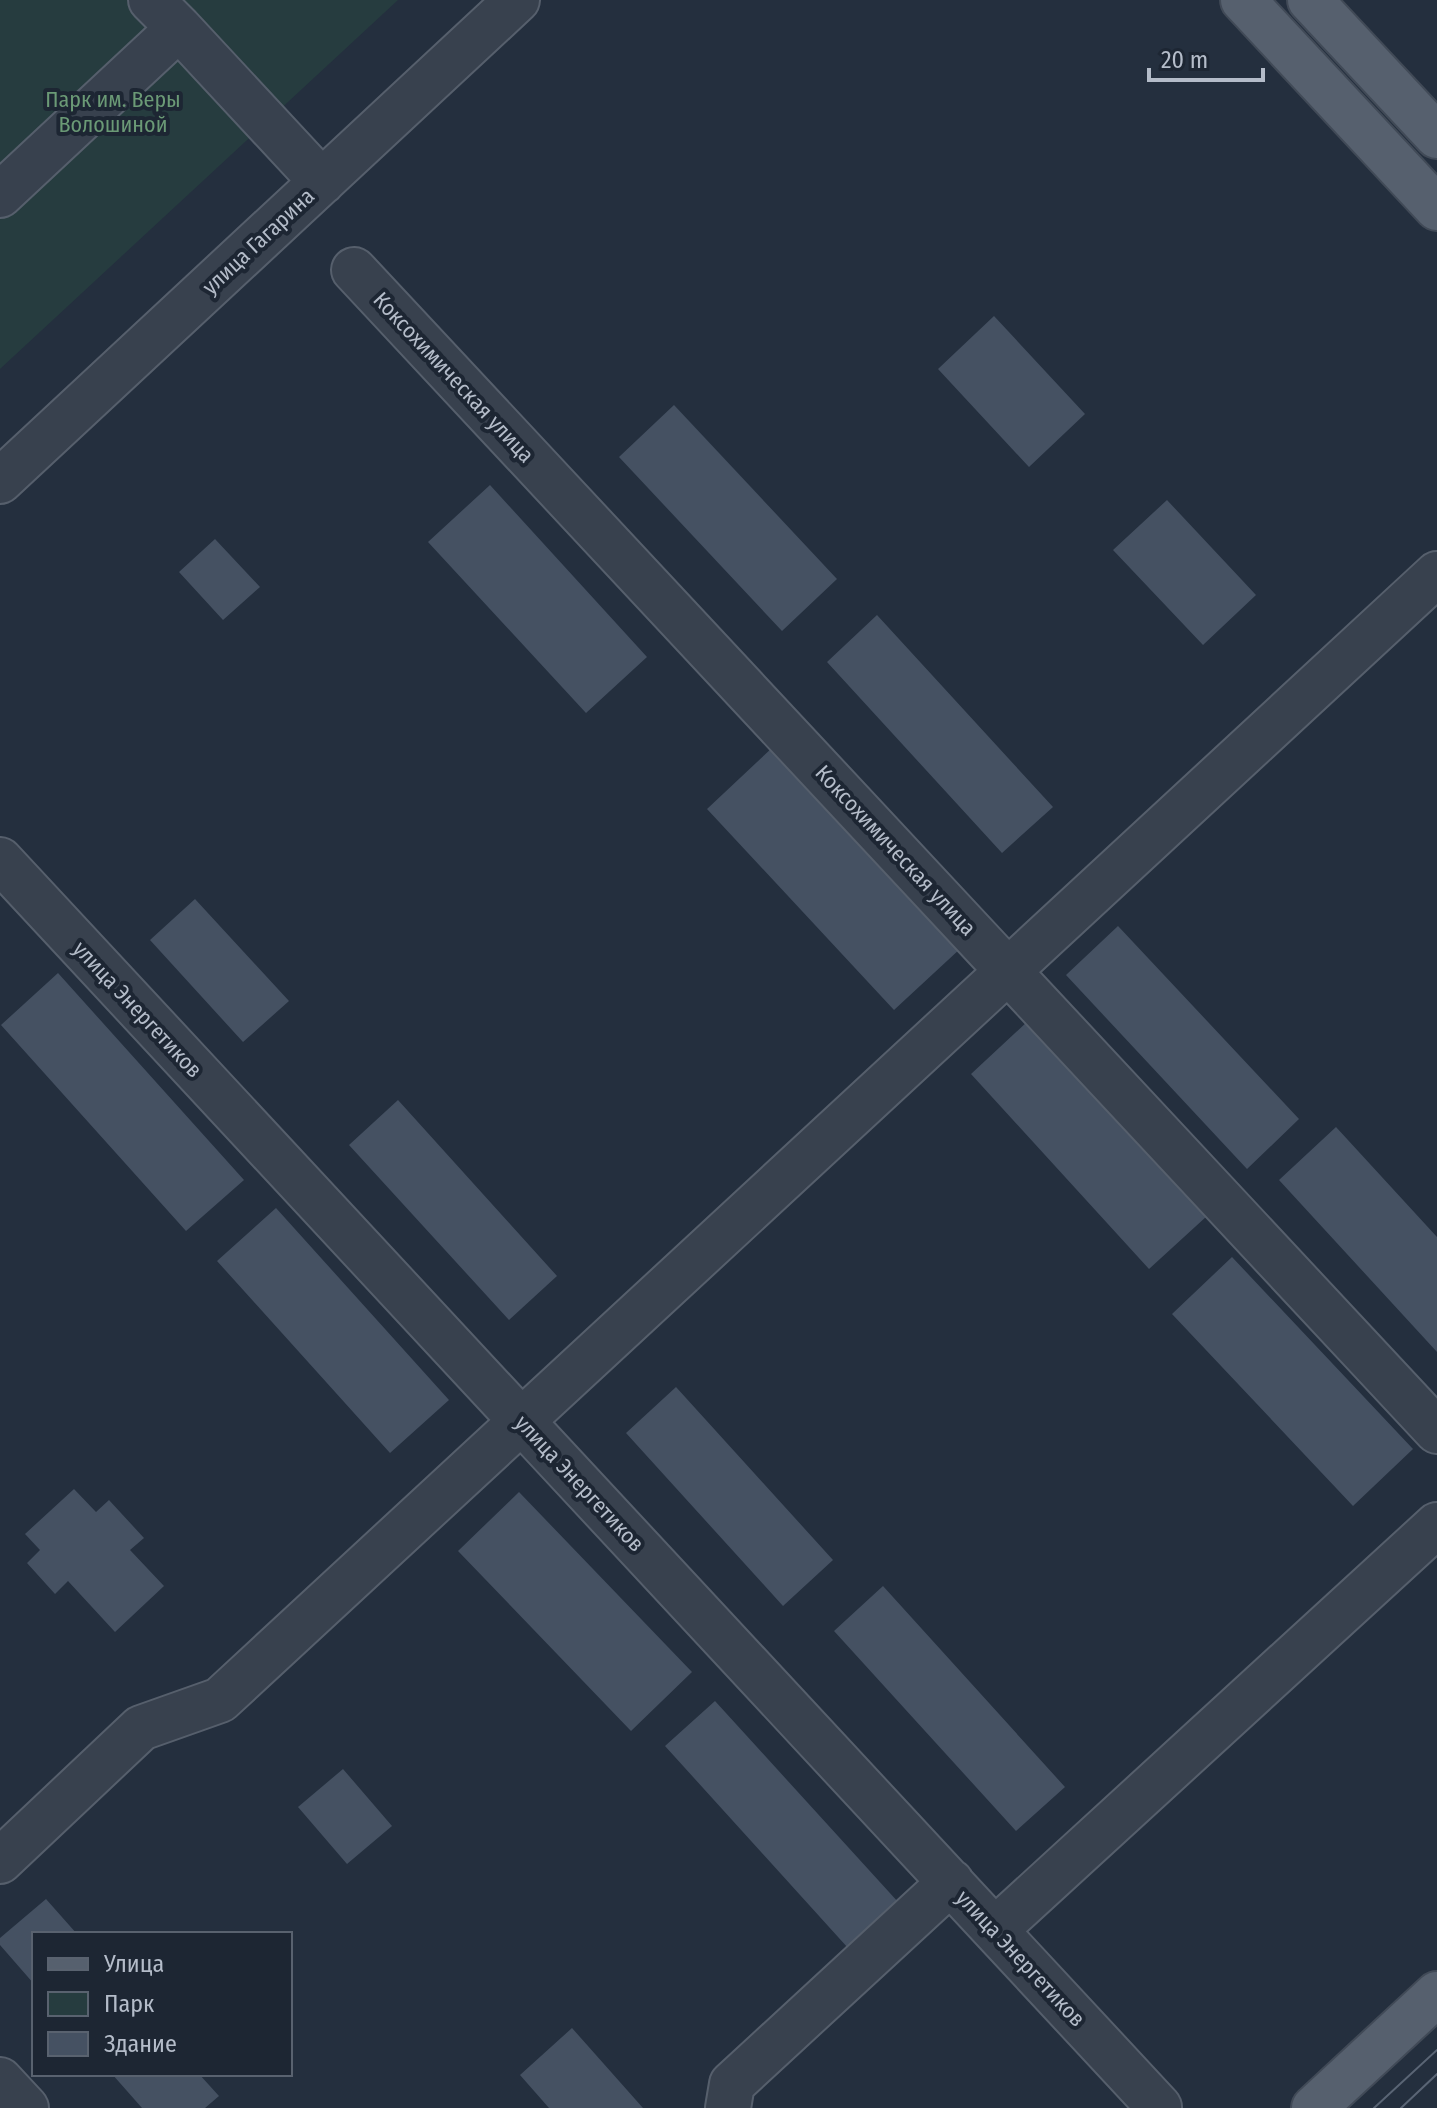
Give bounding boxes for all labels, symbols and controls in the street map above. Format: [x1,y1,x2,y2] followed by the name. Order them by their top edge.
[1149,32,1263,82] scale bar
[1161,46,1208,74] text: 20 m
[45,86,181,138] park label: Парк им. Веры Волошиной
[197,183,320,300] street label: улица Гагарина
[368,286,540,468] street label: Коксохимическая улица
[810,759,982,941] street label: Коксохимическая улица
[67,935,208,1083] street label: улица Энергетиков
[509,1409,650,1557] street label: улица Энергетиков
[950,1884,1091,2032] street label: улица Энергетиков
[32,1932,292,2076] legend
[103,1950,164,1978] text: Улица
[104,1990,155,2018] text: Парк
[104,2030,177,2058] text: Здание

